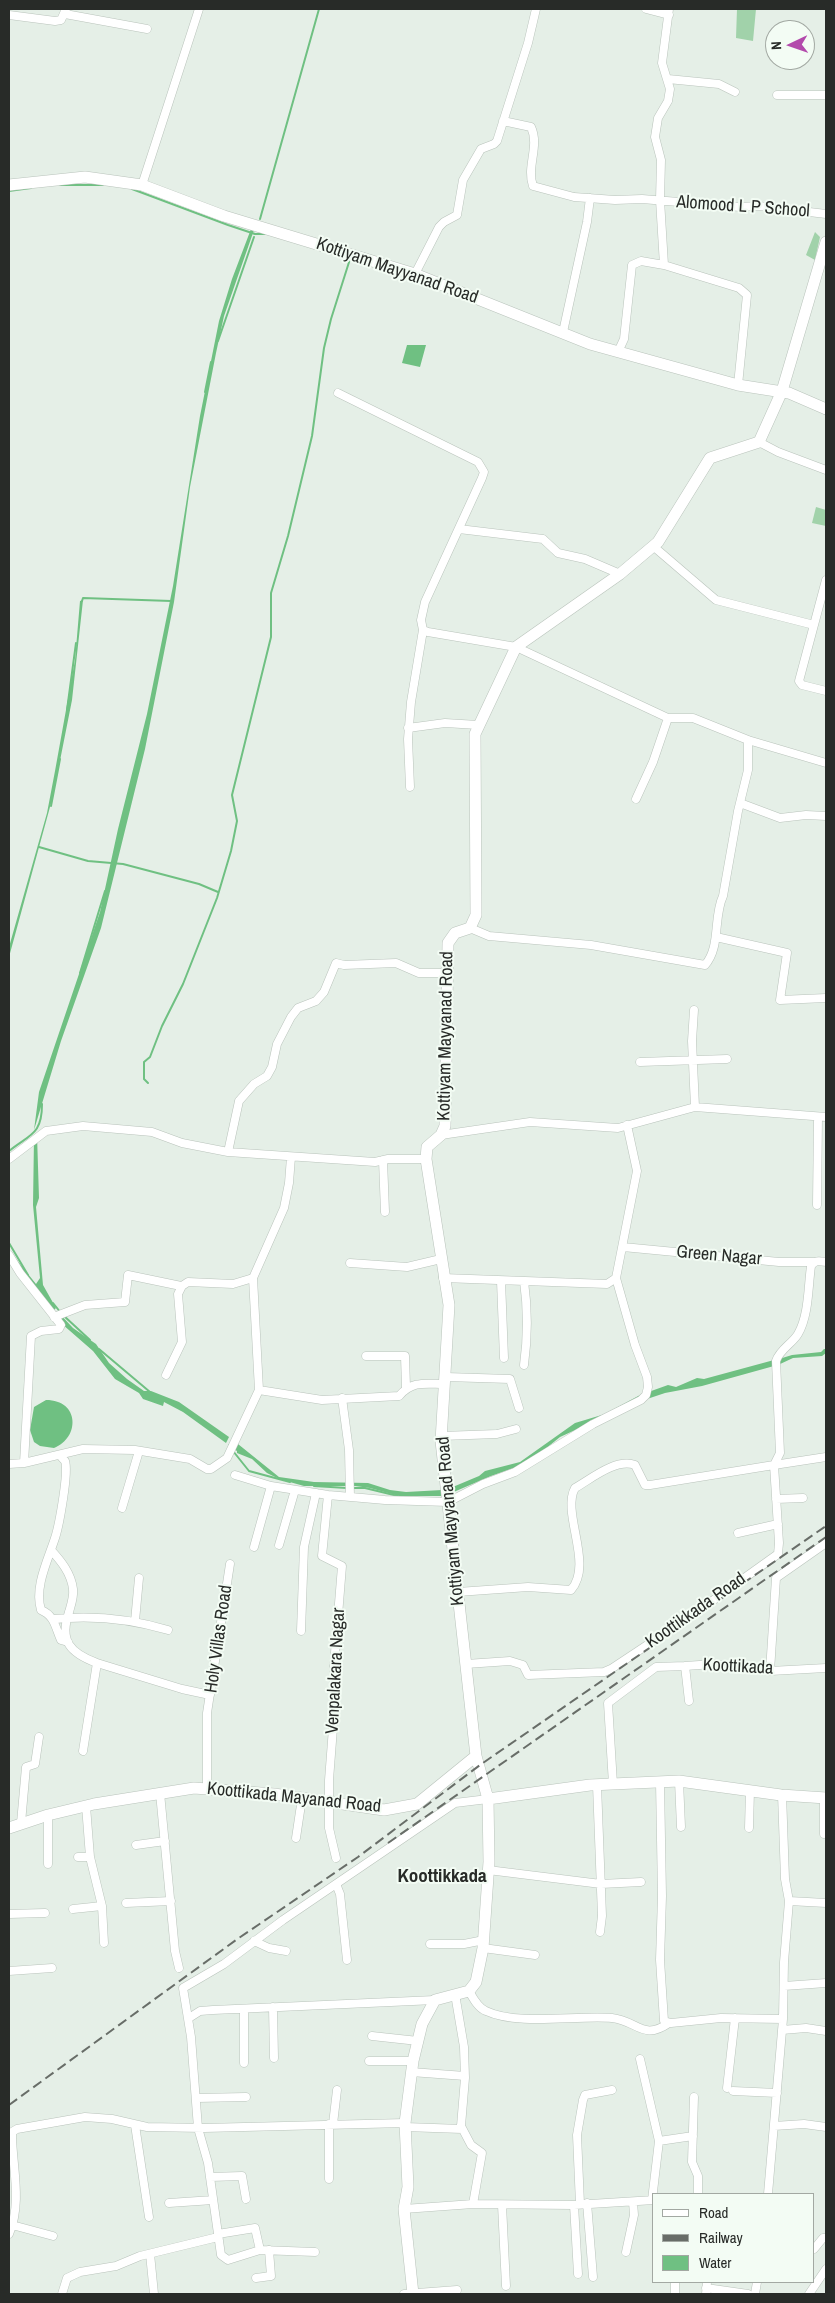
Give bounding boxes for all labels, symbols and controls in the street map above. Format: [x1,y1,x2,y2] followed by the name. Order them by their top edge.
[765,20,815,70] north arrow
[767,41,785,50] text: N
[676,192,810,222] street label: Alomood L P School
[313,233,481,309] street label: Kottiyam Mayyanad Road
[434,951,458,1121] street label: Kottiyam Mayyanad Road
[676,1242,762,1270] street label: Green Nagar
[433,1435,469,1607] street label: Kottiyam Mayyanad Road
[642,1569,750,1653] street label: Koottikkada Road
[201,1584,237,1694] street label: Holy Villas Road
[322,1607,350,1735] street label: Venpalakara Nagar
[702,1654,774,1680] street label: Koottikada
[206,1778,382,1818] street label: Koottikada Mayanad Road
[397,1866,487,1888] district label: Koottikkada
[652,2193,815,2283] legend
[699,2202,728,2223] text: Road
[699,2227,743,2248] text: Railway
[699,2252,731,2273] text: Water

